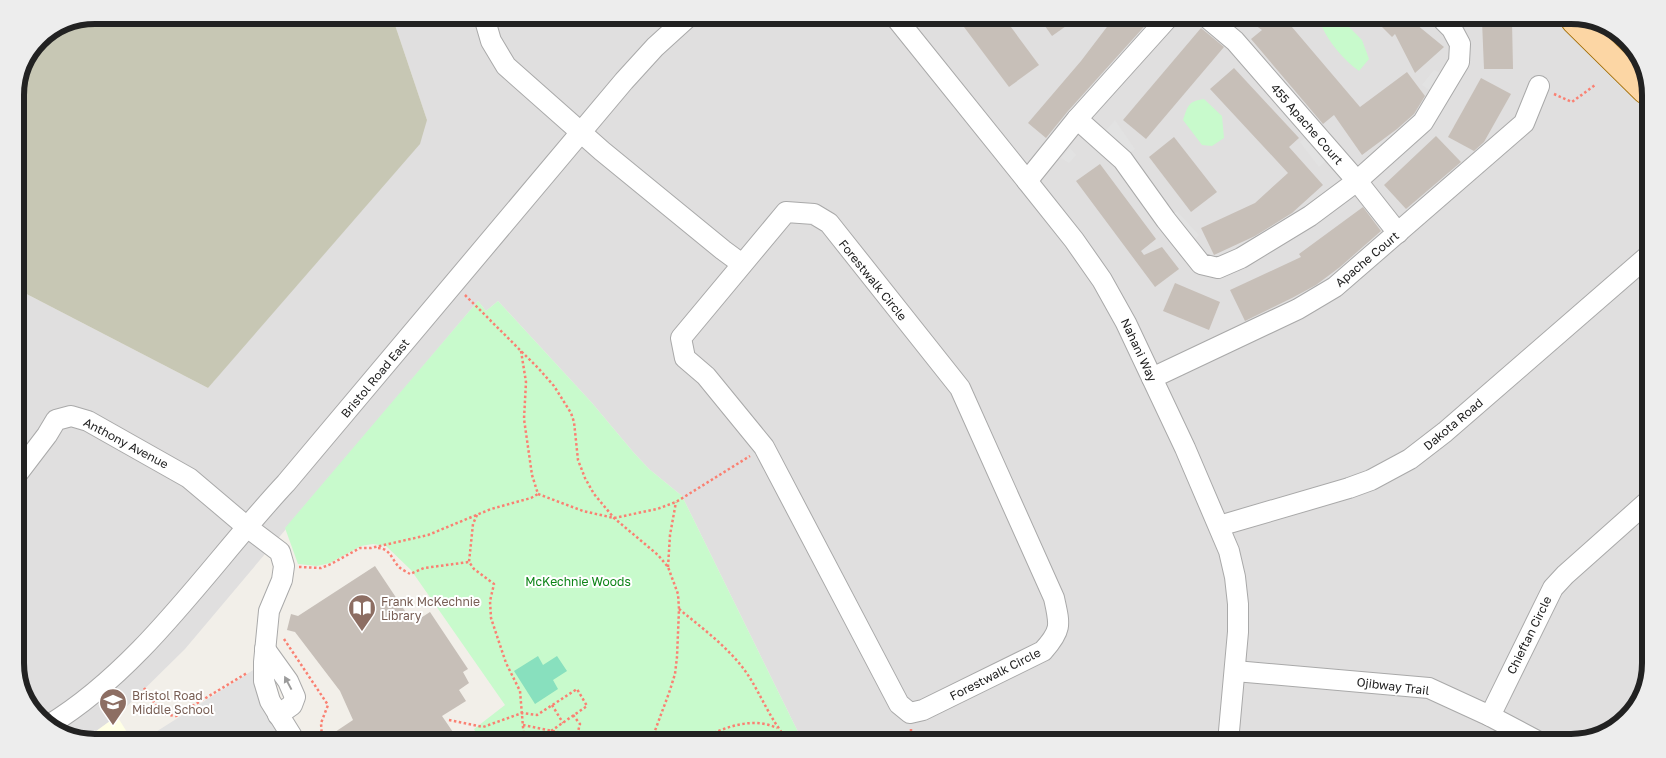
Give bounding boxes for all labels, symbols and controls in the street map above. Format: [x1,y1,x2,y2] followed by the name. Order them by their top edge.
[1268,80,1346,168] street label: 455 Apache Court
[1332,228,1402,290] street label: Apache Court
[836,236,910,324] street label: Forestwalk Circle
[1118,316,1160,384] street label: Nahani Way
[338,335,413,421] street label: Bristol Road East
[1420,395,1486,453] street label: Dakota Road
[81,414,171,472] street label: Anthony Avenue
[525,574,631,589] park label: McKechnie Woods
[347,593,377,632] library icon: Frank McKechnie Library
[1504,593,1554,677] street label: Chieftan Circle
[381,594,480,623] place label: Frank McKechnie Library
[947,645,1043,703] street label: Forestwalk Circle
[1356,674,1430,698] street label: Ojibway Trail
[284,676,292,690] one-way arrow
[98,687,128,726] school or university icon: Bristol Road Middle School
[132,688,214,717] place label: Bristol Road Middle School

